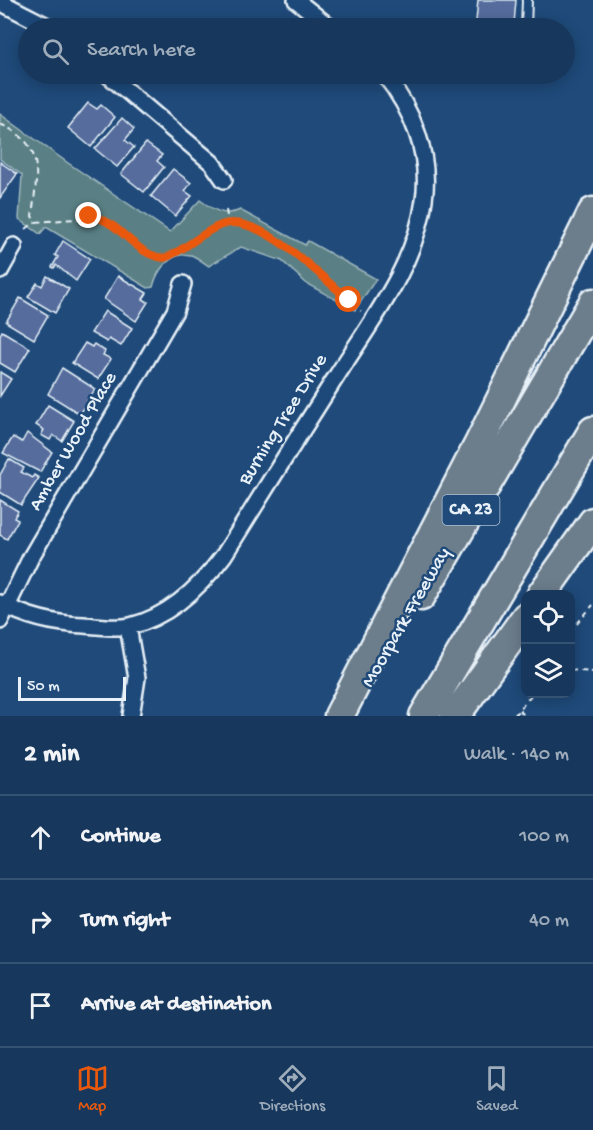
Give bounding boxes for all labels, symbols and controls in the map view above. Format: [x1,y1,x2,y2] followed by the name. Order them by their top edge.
[18,18,575,84] search box
[39,35,72,68] icon: search
[87,38,195,64] text: Search here
[75,202,101,228] route end
[335,286,361,312] route start
[234,350,334,491] street label: Burning Tree Drive
[25,368,123,516] street label: Amber Wood Place
[442,495,500,525] road number: CA 23
[358,544,456,692] street label: Moorpark Freeway
[521,590,575,698] map controls
[521,590,575,644] button: locate
[521,644,575,698] button: layers
[18,674,126,702] scale bar
[27,678,60,697] text: 50 m
[24,740,79,771] text: 2 min
[464,744,569,767] text: Walk · 140 m
[24,821,57,854] icon: ahead
[81,824,161,850] text: Continue
[519,826,569,849] text: 100 m
[24,905,57,938] icon: right
[81,908,169,934] text: Turn right
[529,910,569,933] text: 40 m
[24,989,57,1022] icon: arrive
[81,992,271,1018] text: Arrive at destination
[76,1062,109,1117] tab: Map
[260,1062,325,1117] tab: Directions
[476,1062,517,1117] tab: Saved

